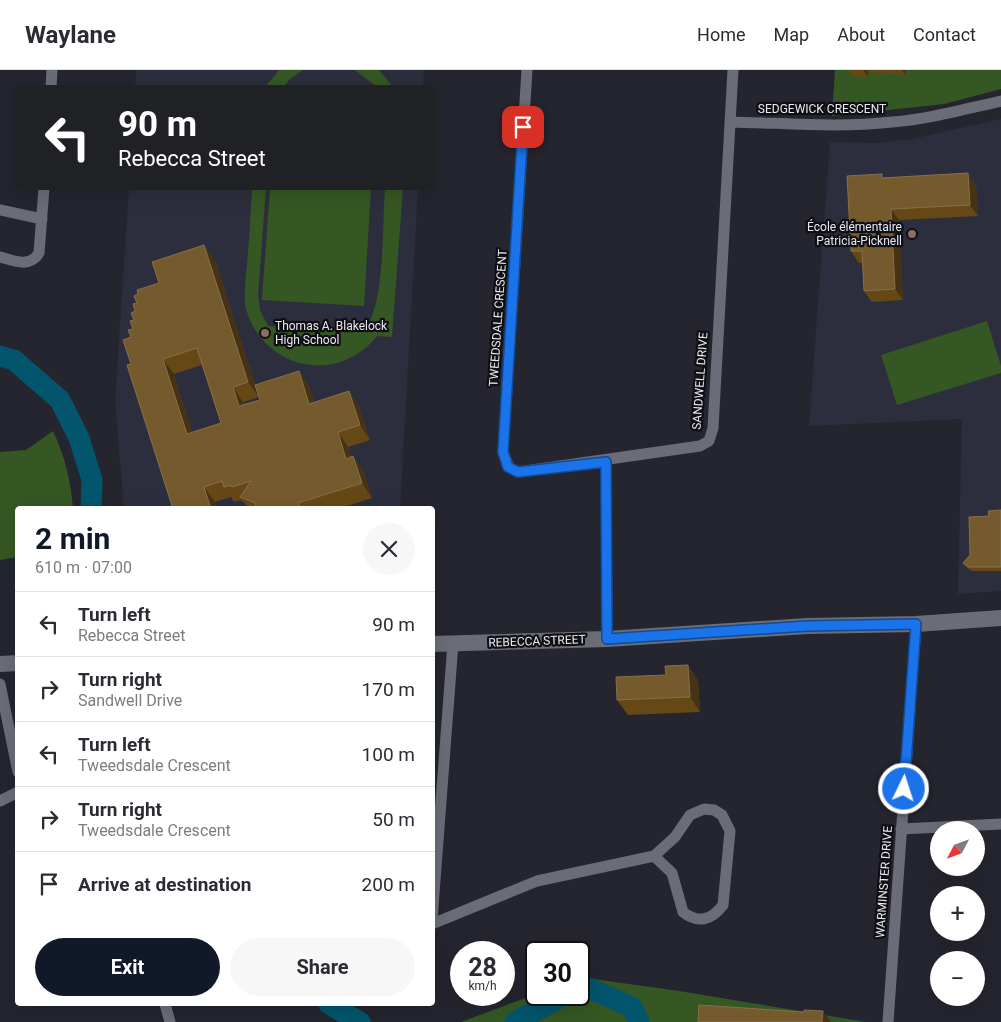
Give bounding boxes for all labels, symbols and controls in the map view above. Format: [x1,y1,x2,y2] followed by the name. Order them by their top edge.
[25,21,116,49] text: Waylane
[697,24,746,45] text: Home
[774,24,809,45] text: Map
[837,24,885,45] text: About
[913,24,976,45] text: Contact
[758,102,886,116] street label: SEDGEWICK CRESCENT
[118,104,197,145] text: 90 m
[35,105,100,170] icon: left
[502,106,544,148] pin
[509,113,537,141] icon: arrive
[118,146,266,171] text: Rebecca Street
[807,219,902,248] place label: École élémentaire Patricia-Picknell
[906,228,918,240] marker: École élémentaire Patricia-Picknell
[486,249,510,387] street label: TWEEDSDALE CRESCENT
[275,319,388,347] place label: Thomas A. Blakelock High School
[259,327,271,339] marker: Thomas A. Blakelock High School
[690,332,710,430] street label: SANDWELL DRIVE
[35,521,110,556] text: 2 min
[363,523,415,575] button: close
[35,558,132,577] text: 610 m · 07:00
[78,603,151,626] text: Turn left
[35,610,63,638] icon: left
[372,613,415,636] text: 90 m
[78,626,185,645] text: Rebecca Street
[488,632,586,650] street label: REBECCA STREET
[78,668,162,691] text: Turn right
[35,675,63,703] icon: right
[362,678,415,701] text: 170 m
[78,691,182,710] text: Sandwell Drive
[78,733,151,756] text: Turn left
[35,740,63,768] icon: left
[362,743,415,766] text: 100 m
[78,756,231,775] text: Tweedsdale Crescent
[877,762,929,814] position arrow
[78,798,162,821] text: Turn right
[35,805,63,833] icon: right
[372,808,415,831] text: 50 m
[78,821,231,840] text: Tweedsdale Crescent
[930,821,985,876] north arrow
[930,821,985,1006] map controls
[873,825,895,939] street label: WARMINSTER DRIVE
[35,870,63,898] icon: arrive
[78,873,251,896] text: Arrive at destination
[362,873,415,896] text: 200 m
[930,886,985,941] button: +
[35,938,220,996] button: Exit
[230,938,415,996] button: Share
[525,941,590,1006] speed limit sign: 30
[930,951,985,1006] button: −
[468,953,497,982] text: 28
[468,979,497,993] text: km/h

